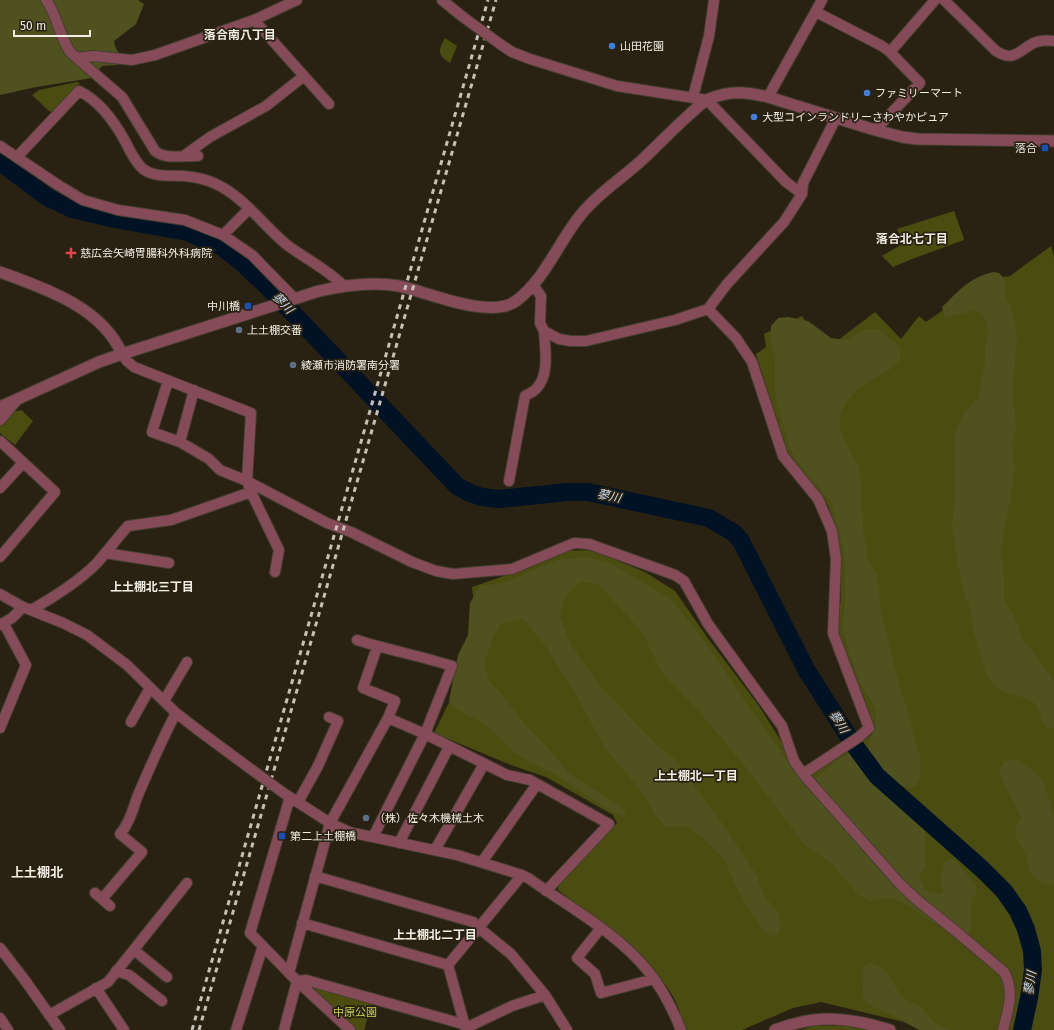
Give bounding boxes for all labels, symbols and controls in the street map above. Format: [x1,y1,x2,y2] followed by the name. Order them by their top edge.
[14,12,90,38] scale bar
[20,19,46,33] text: 50 m
[204,28,276,42] district label: 落合南八丁目
[620,40,664,53] place label: 山田花園
[607,41,617,51] marker: 山田花園
[875,87,963,100] place label: ファミリーマート
[862,88,872,98] marker: ファミリーマート
[762,111,949,124] place label: 大型コインランドリーさわやかピュア
[749,112,759,122] marker: 大型コインランドリーさわやかピュア
[1015,142,1037,155] place label: 落合
[1040,143,1050,153] marker: 落合
[876,232,948,246] district label: 落合北七丁目
[65,247,77,259] marker: 慈広会矢崎胃腸科外科病院
[80,247,212,260] place label: 慈広会矢崎胃腸科外科病院
[270,289,298,318] water label: 蓼川
[207,300,240,313] place label: 中川橋
[243,301,253,311] marker: 中川橋
[247,324,302,337] place label: 上土棚交番
[234,325,244,335] marker: 上土棚交番
[301,359,400,372] place label: 綾瀬市消防署南分署
[288,360,298,370] marker: 綾瀬市消防署南分署
[596,487,624,506] water label: 蓼川
[110,580,194,594] district label: 上土棚北三丁目
[827,708,852,738] water label: 蓼川
[654,769,738,783] district label: 上土棚北一丁目
[374,812,484,825] place label: （株）佐々木機械土木
[361,813,371,823] marker: （株）佐々木機械土木
[290,830,356,843] place label: 第二上土棚橋
[277,831,287,841] marker: 第二上土棚橋
[11,865,63,880] district label: 上土棚北
[393,928,477,942] district label: 上土棚北二丁目
[1021,968,1039,996] water label: 蓼川
[333,1006,377,1019] park label: 中原公園

